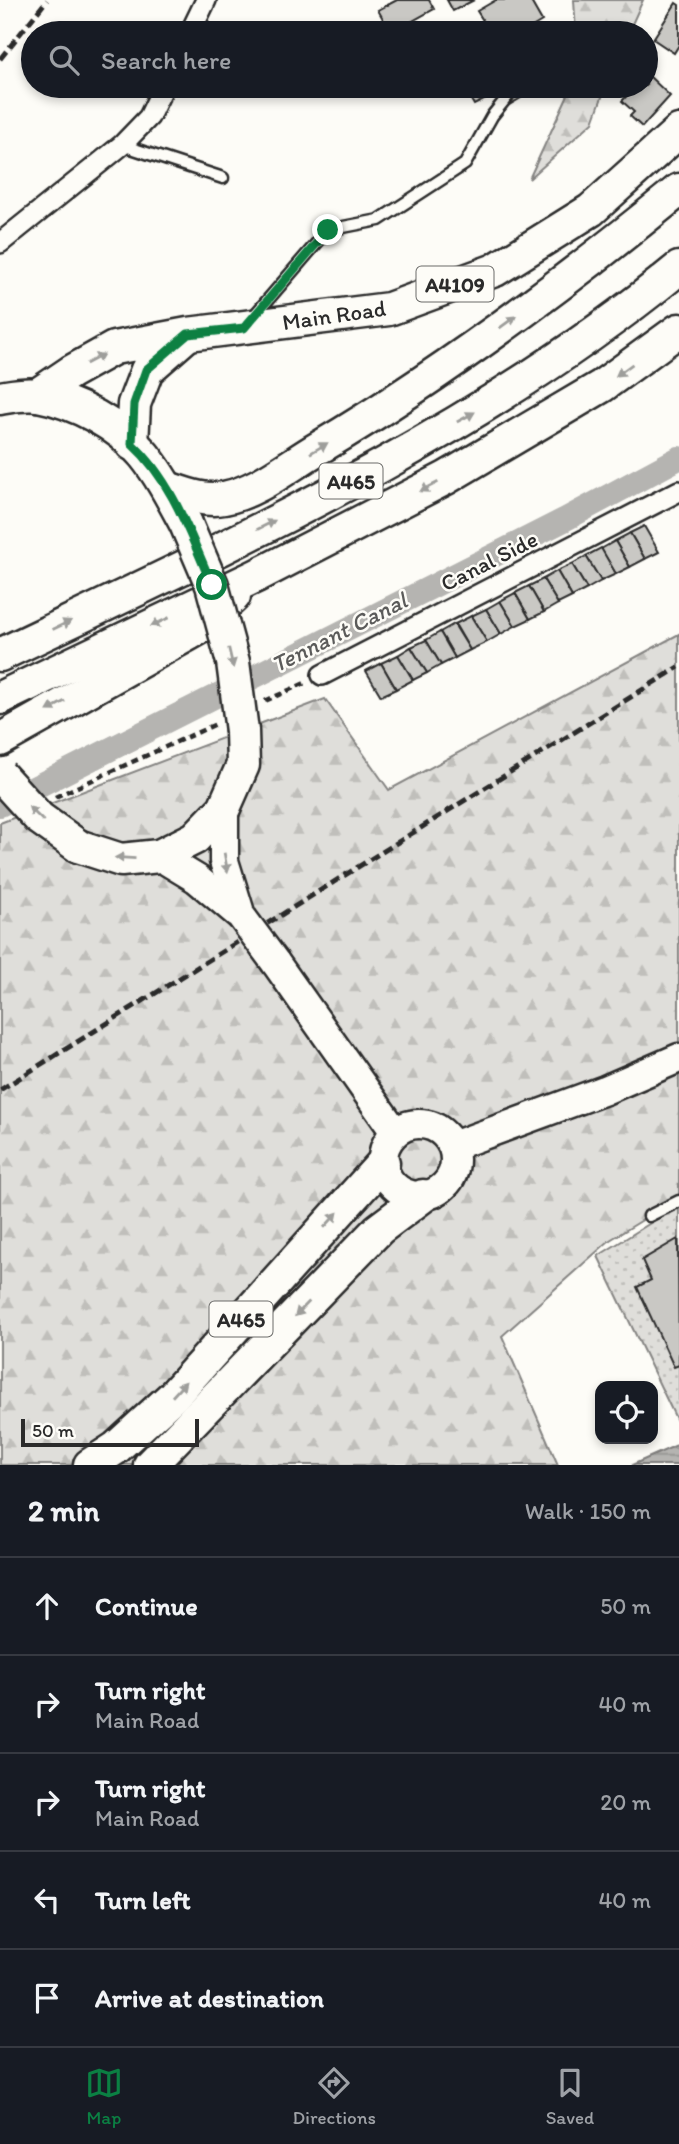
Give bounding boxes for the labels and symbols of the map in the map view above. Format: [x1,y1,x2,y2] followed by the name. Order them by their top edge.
[312,214,343,245] route end
[416,266,494,302] road number: A4109
[280,294,388,336] street label: Main Road
[499,316,517,330] one-way arrow
[85,353,104,365] one-way arrow
[615,363,633,377] one-way arrow
[456,411,476,423] one-way arrow
[309,442,328,454] one-way arrow
[320,463,382,498] road number: A465
[419,481,438,493] one-way arrow
[256,519,276,530] one-way arrow
[436,525,542,597] street label: Canal Side
[196,569,227,600] route start
[266,584,414,679] water label: Tennant Canal
[150,616,170,628] one-way arrow
[52,619,72,631] one-way arrow
[226,647,237,669] one-way arrow
[46,700,66,712] one-way arrow
[28,806,45,822] one-way arrow
[114,852,136,863] one-way arrow
[221,852,232,874] one-way arrow
[323,1211,339,1229] one-way arrow
[293,1300,310,1317] one-way arrow
[210,1302,272,1336] road number: A465
[171,1380,187,1398] one-way arrow
[21,1416,200,1448] scale bar

